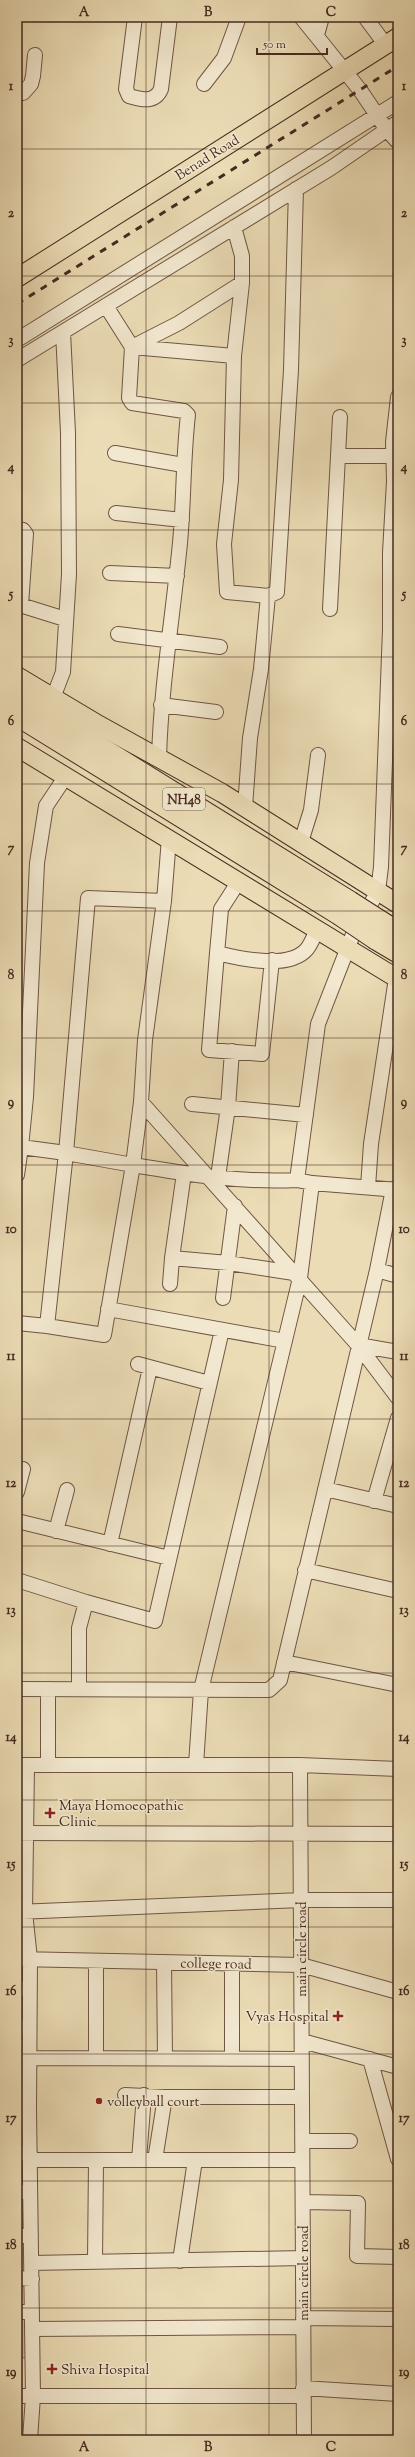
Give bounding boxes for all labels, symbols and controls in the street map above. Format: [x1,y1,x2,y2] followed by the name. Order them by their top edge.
[79,4,90,22] text: A
[204,4,213,22] text: B
[326,4,336,22] text: C
[257,30,327,56] scale bar
[262,36,286,54] text: 50 m
[9,78,14,96] text: 1
[402,78,407,96] text: 1
[172,131,244,186] street label: Benad Road
[8,205,15,223] text: 2
[401,205,408,223] text: 2
[8,332,14,350] text: 3
[401,332,407,350] text: 3
[7,459,15,477] text: 4
[400,459,408,477] text: 4
[8,586,14,604] text: 5
[401,586,407,604] text: 5
[8,713,15,731] text: 6
[401,713,408,731] text: 6
[163,788,205,810] road number: NH48
[8,840,15,858] text: 7
[401,840,408,858] text: 7
[8,967,15,985] text: 8
[401,967,408,985] text: 8
[8,1094,15,1112] text: 9
[401,1094,408,1112] text: 9
[5,1221,17,1239] text: 10
[398,1221,410,1239] text: 10
[7,1348,16,1366] text: 11
[400,1348,409,1366] text: 11
[6,1475,17,1493] text: 12
[399,1475,410,1493] text: 12
[6,1602,16,1620] text: 13
[399,1602,409,1620] text: 13
[6,1729,17,1747] text: 14
[399,1729,410,1747] text: 14
[59,1797,184,1833] place label: Maya Homoeopathic Clinic
[44,1807,56,1819] marker: Maya Homoeopathic Clinic
[7,1856,16,1874] text: 15
[400,1856,409,1874] text: 15
[293,1901,313,1997] street label: main circle road
[180,1954,252,1976] street label: college road
[6,1983,17,2001] text: 16
[399,1983,410,2001] text: 16
[246,2008,329,2028] place label: Vyas Hospital
[332,2010,344,2022] marker: Vyas Hospital
[107,2093,200,2113] place label: volleyball court
[94,2096,104,2106] marker: volleyball court
[6,2110,17,2128] text: 17
[399,2110,410,2128] text: 17
[295,2225,315,2321] street label: main circle road
[6,2237,17,2255] text: 18
[399,2237,410,2255] text: 18
[61,2361,149,2381] place label: Shiva Hospital
[46,2363,58,2375] marker: Shiva Hospital
[6,2364,17,2382] text: 19
[399,2364,410,2382] text: 19
[79,2439,90,2457] text: A
[204,2439,213,2457] text: B
[326,2439,336,2457] text: C

